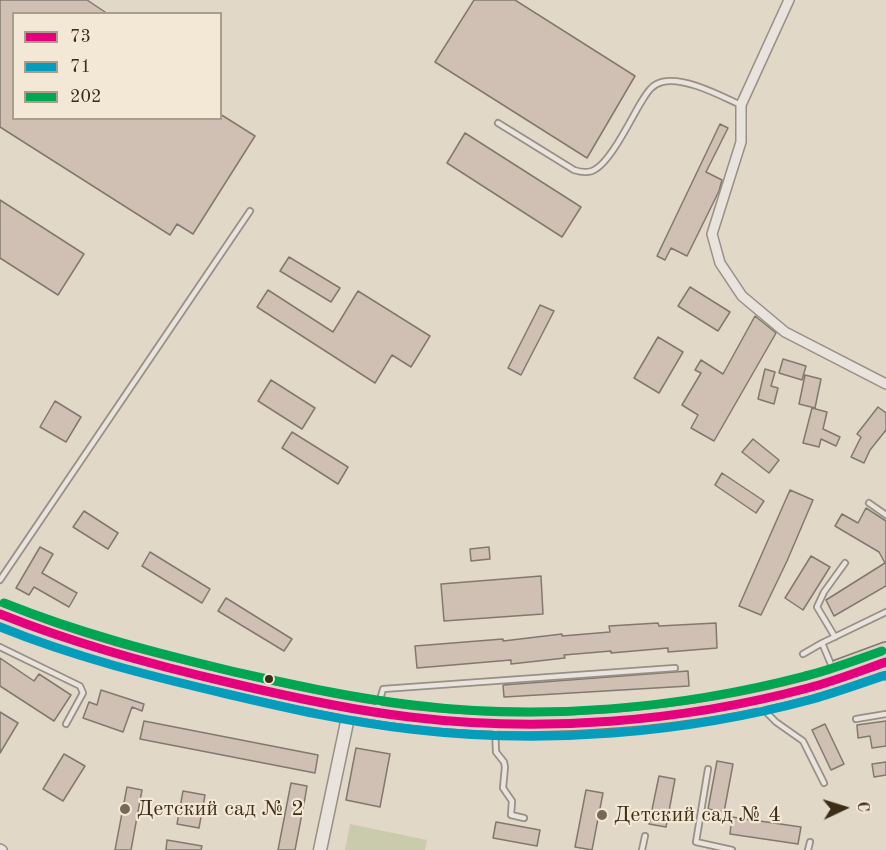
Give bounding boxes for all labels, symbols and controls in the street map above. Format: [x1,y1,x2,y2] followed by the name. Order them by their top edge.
[12,12,222,120] legend
[70,28,91,46] text: 73
[70,58,91,76] text: 71
[70,88,101,106] text: 202
[263,673,275,685] unlabelled marker
[814,778,874,838] north arrow
[137,796,304,822] place label: Детский сад № 2
[854,801,870,813] text: С
[118,802,132,816] marker: Детский сад № 2
[614,802,781,828] place label: Детский сад № 4
[595,808,609,822] marker: Детский сад № 4

